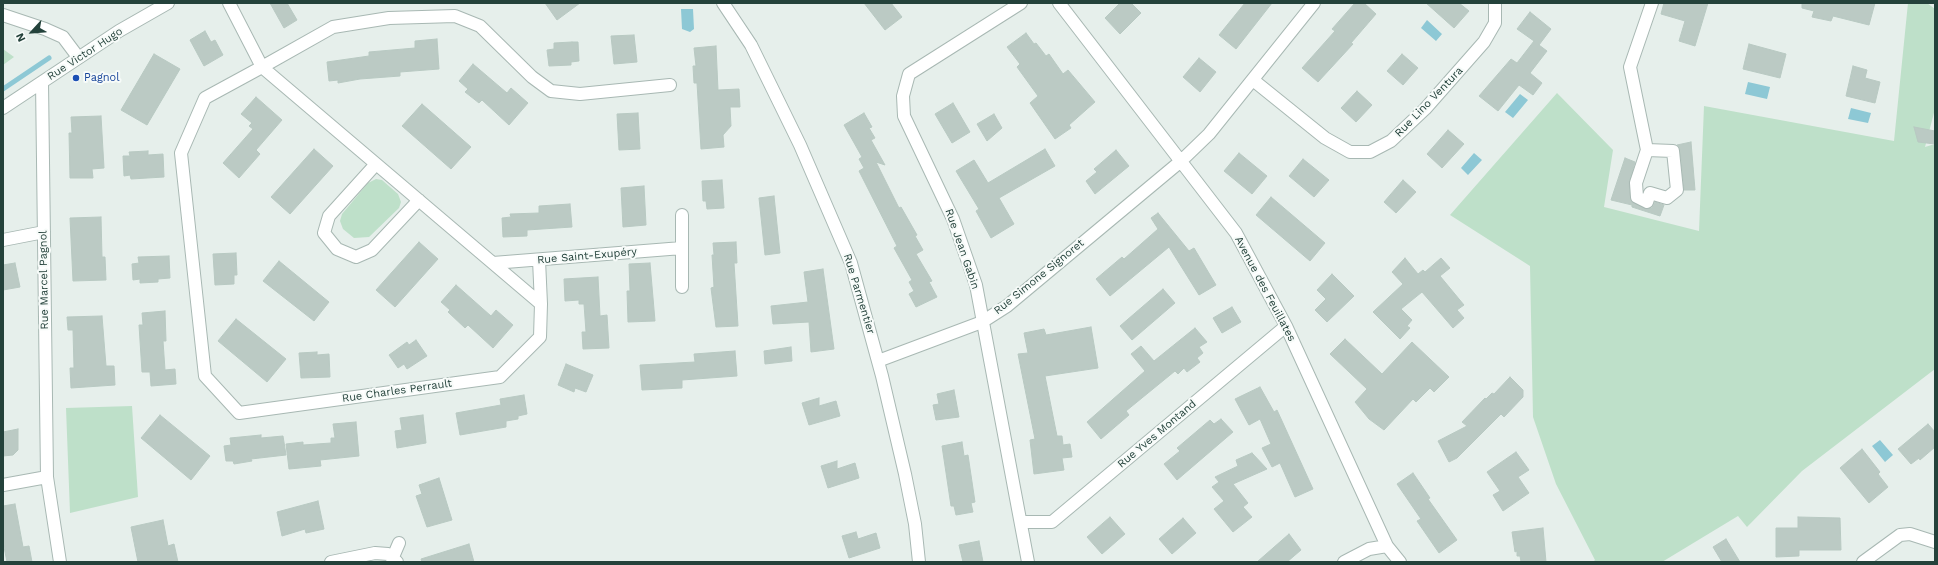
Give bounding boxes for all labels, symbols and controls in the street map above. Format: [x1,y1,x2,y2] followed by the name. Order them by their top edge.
[12,12,52,52] north arrow
[45,25,125,83] street label: Rue Victor Hugo
[13,31,28,44] text: N
[1392,64,1466,140] street label: Rue Lino Ventura
[84,71,120,85] place label: Pagnol
[71,73,81,83] marker: Pagnol
[942,207,982,291] street label: Rue Jean Gabin
[37,230,51,330] street label: Rue Marcel Pagnol
[1232,234,1298,344] street label: Avenue des Feuillates
[991,237,1087,317] street label: Rue Simone Signoret
[537,245,637,267] street label: Rue Saint-Exupéry
[840,252,878,336] street label: Rue Parmentier
[341,377,453,405] street label: Rue Charles Perrault
[1115,397,1199,471] street label: Rue Yves Montand

